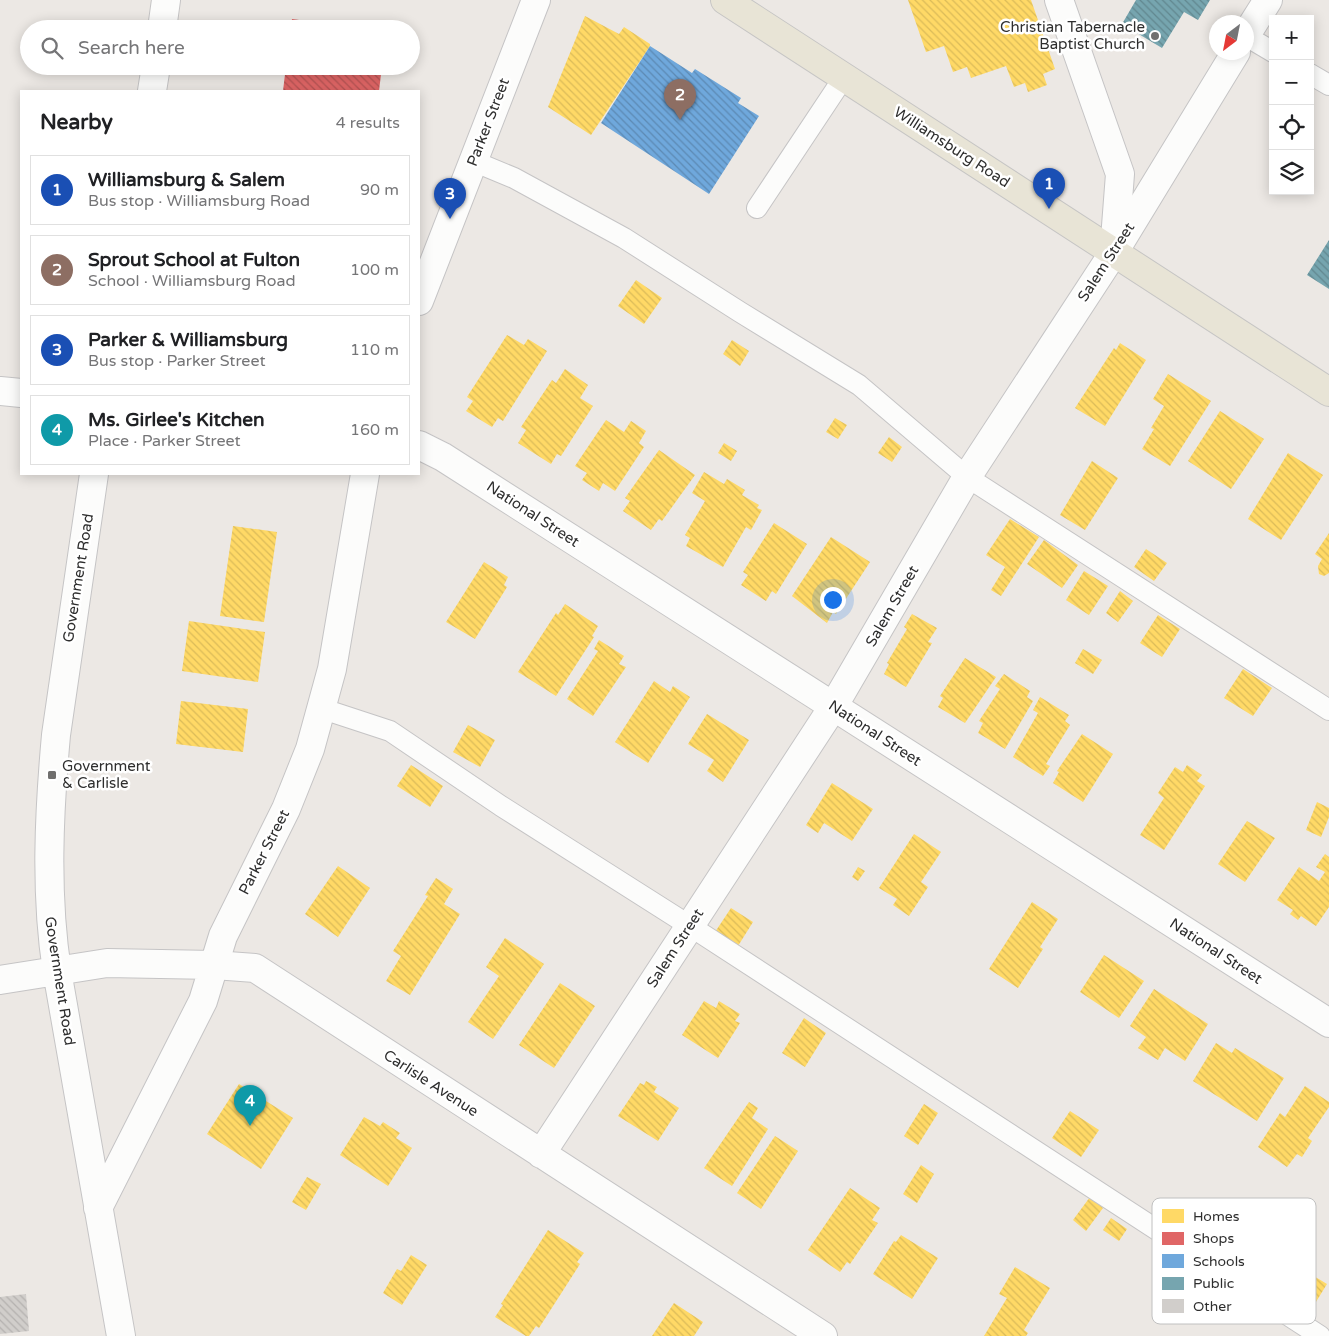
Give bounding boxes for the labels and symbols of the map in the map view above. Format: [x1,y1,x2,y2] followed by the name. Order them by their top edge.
[1209,15,1254,60] north arrow
[1000,18,1145,53] place label: Christian Tabernacle Baptist Church
[1149,30,1161,42] marker: Christian Tabernacle Baptist Church
[463,75,513,169] street label: Parker Street
[664,79,696,120] pin: 2
[891,103,1013,191] street label: Williamsburg Road
[1033,168,1065,209] pin: 1
[434,178,466,219] pin: 3
[1074,219,1138,305] street label: Salem Street
[483,477,583,551] street label: National Street
[59,512,97,644] street label: Government Road
[862,562,923,650] street label: Salem Street
[820,587,846,613] your location
[825,696,925,770] street label: National Street
[62,757,151,792] place label: Government & Carlisle
[46,769,58,781] marker: Government & Carlisle
[235,806,293,897] street label: Parker Street
[643,905,707,991] street label: Salem Street
[1166,914,1266,988] street label: National Street
[41,915,79,1047] street label: Government Road
[380,1046,482,1120] street label: Carlisle Avenue
[234,1085,266,1126] pin: 4
[1152,1198,1316,1324] legend
[1193,1208,1240,1225] text: Homes
[1193,1230,1234,1247] text: Shops
[1193,1253,1245,1270] text: Schools
[1193,1275,1234,1292] text: Public
[1193,1298,1232,1315] text: Other

